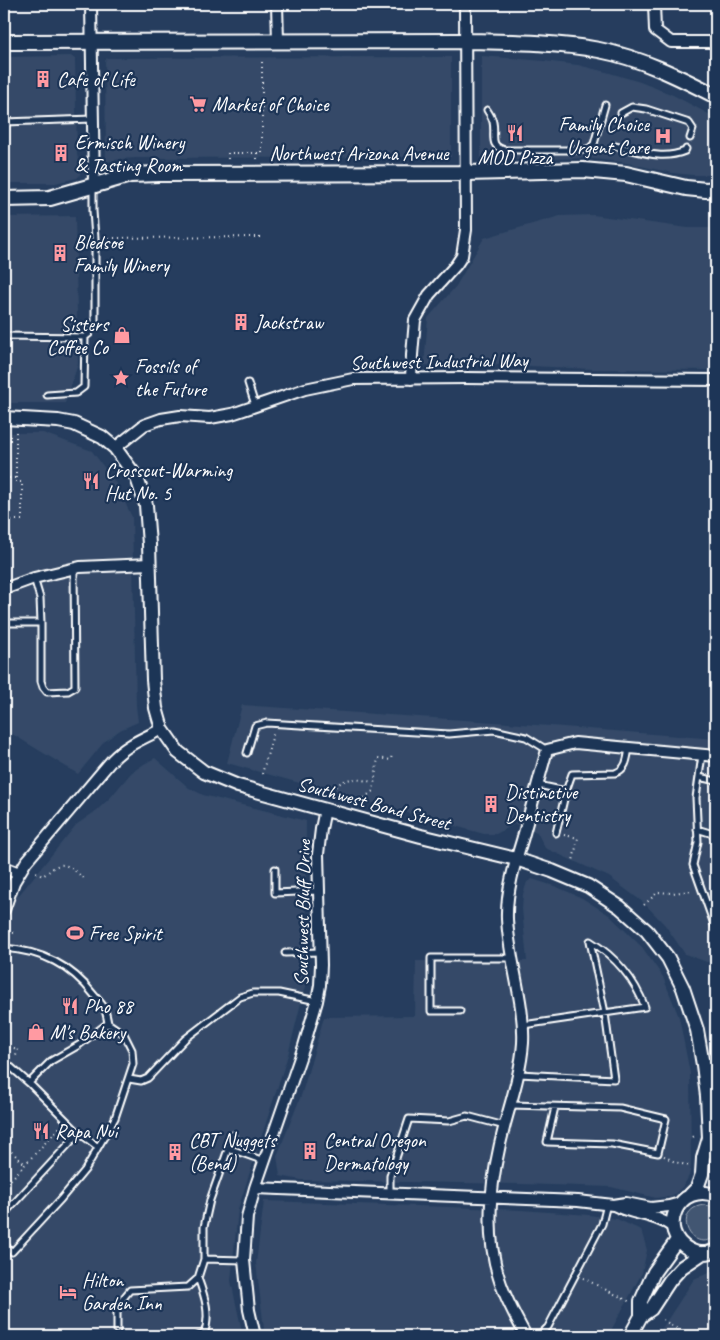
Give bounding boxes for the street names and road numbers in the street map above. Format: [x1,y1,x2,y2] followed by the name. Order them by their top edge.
[269,141,450,166] street label: Northwest Arizona Avenue
[350,347,530,376] street label: Southwest Industrial Way
[295,771,455,837] street label: Southwest Bond Street
[289,838,316,986] street label: Southwest Bluff Drive

